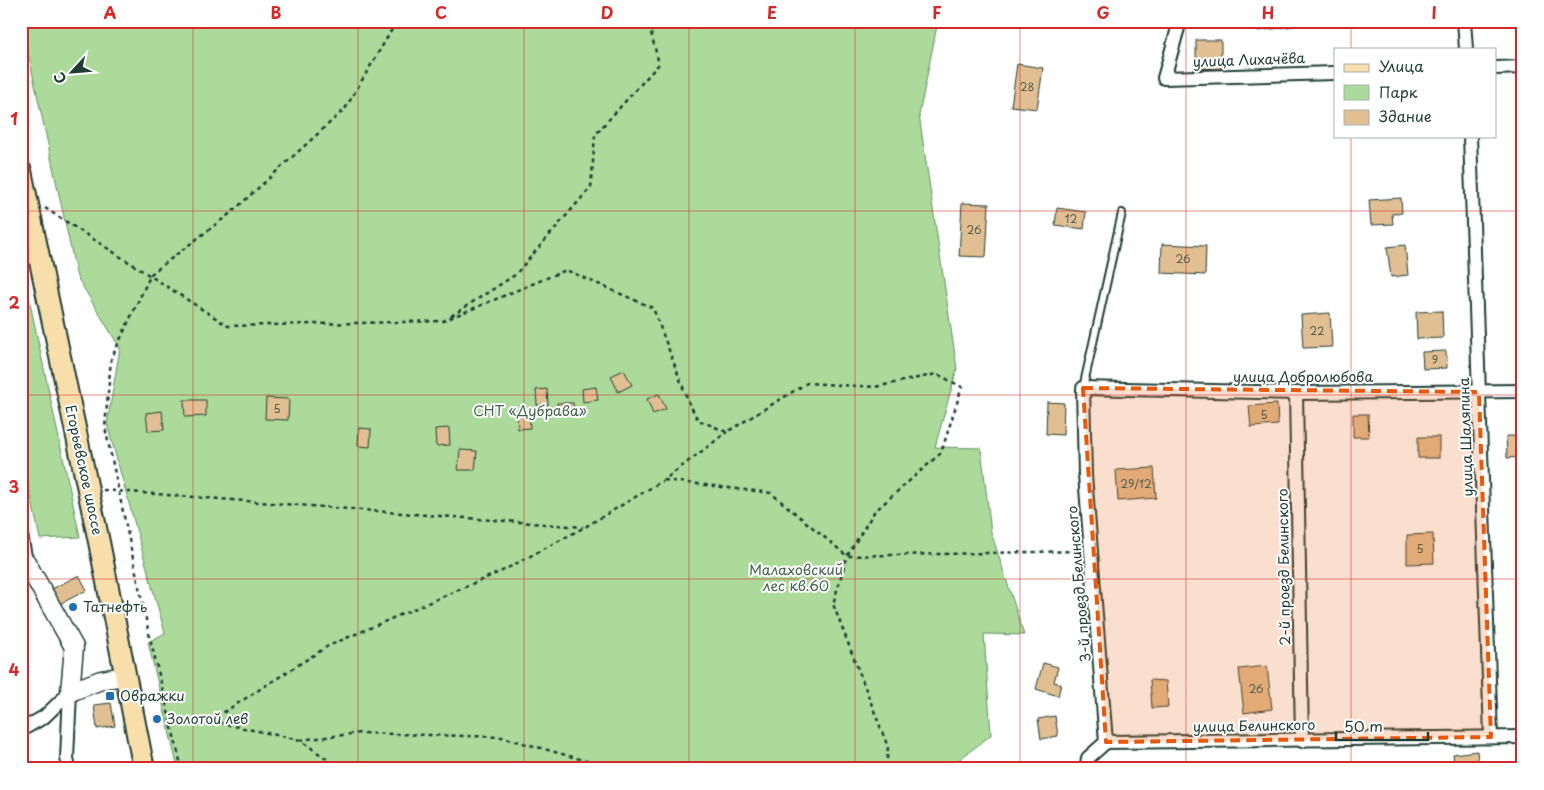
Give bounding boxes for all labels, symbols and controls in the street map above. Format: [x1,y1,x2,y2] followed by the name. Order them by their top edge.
[104,0,117,24] text: A
[271,0,282,24] text: B
[435,0,447,24] text: C
[601,0,613,24] text: D
[767,0,777,24] text: E
[932,0,942,24] text: F
[1096,0,1110,24] text: G
[1262,0,1274,24] text: H
[1431,0,1437,24] text: I
[1193,47,1306,72] street label: улица Лихачёва
[48,48,98,98] north arrow
[1334,48,1496,138] legend
[1379,54,1424,77] text: Улица
[48,69,72,87] text: С
[1020,78,1034,95] house number: 28
[1379,80,1418,103] text: Парк
[1379,104,1432,127] text: Здание
[10,106,18,130] text: 1
[1065,210,1078,227] house number: 12
[966,221,982,238] house number: 26
[1175,250,1191,267] house number: 26
[8,290,20,314] text: 2
[1310,322,1324,339] house number: 22
[1432,351,1438,368] house number: 9
[1233,366,1373,387] street label: улица Добролюбова
[1453,377,1478,497] street label: улица Шаляпина
[273,400,281,417] house number: 5
[473,400,587,421] park label: СНТ «Дубрава»
[60,403,109,537] street label: Егорьевское шоссе
[1260,406,1268,423] house number: 5
[9,474,19,498] text: 3
[1120,475,1152,492] house number: 29/12
[1272,488,1295,646] street label: 2-й проезд Белинского
[1061,505,1096,663] street label: 3-й проезд Белинского
[1416,540,1424,557] house number: 5
[749,559,843,596] park label: Малаховский лес кв.60
[83,596,148,617] place label: Татнефть
[67,601,79,613] marker: Татнефть
[9,657,20,681] text: 4
[1248,680,1264,697] house number: 26
[120,685,185,706] place label: Овражки
[104,690,116,702] marker: Овражки
[167,708,248,729] place label: Золотой лев
[1336,710,1429,742] scale bar
[151,713,163,725] marker: Золотой лев
[1193,714,1315,737] street label: улица Белинского
[1344,714,1383,737] text: 50 m

